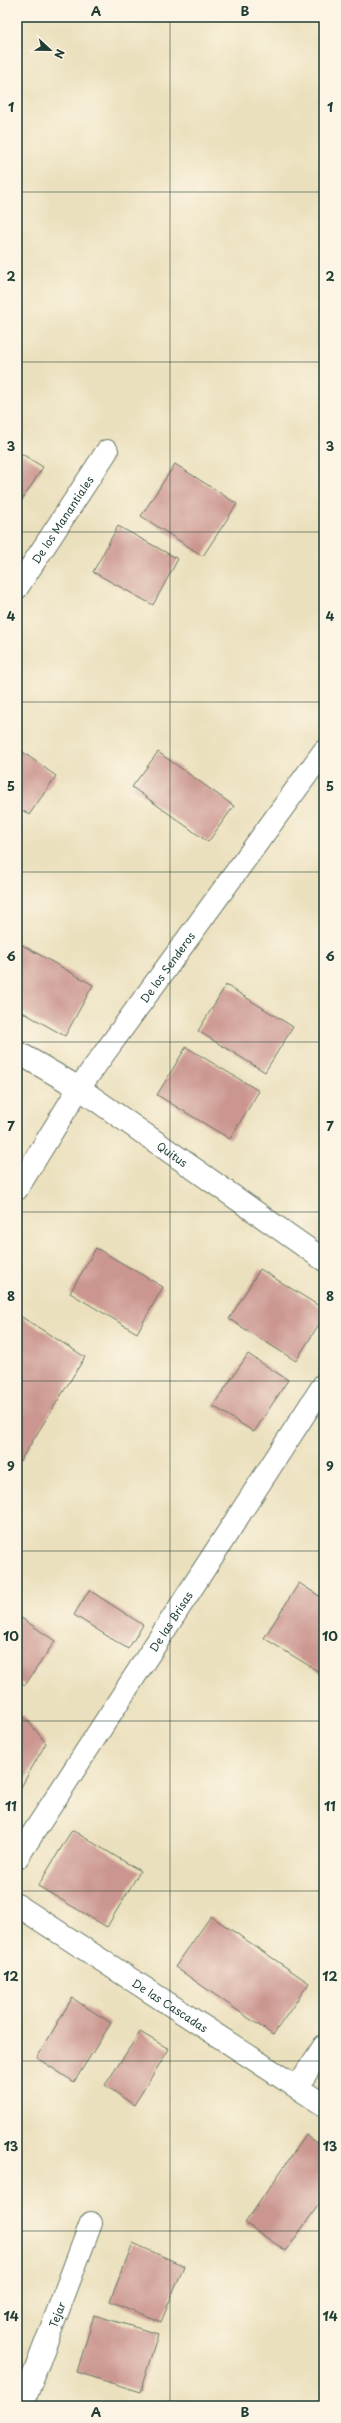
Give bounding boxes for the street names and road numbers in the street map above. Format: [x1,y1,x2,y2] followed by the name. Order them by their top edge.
[27,472,97,567] street label: De los Manantiales
[135,928,198,1006] street label: De los Senderos
[154,1137,191,1170] street label: Quitus
[144,1588,196,1655] street label: De las Brisas
[129,1974,212,2036] street label: De las Cascadas
[44,2299,69,2330] street label: Tejar

